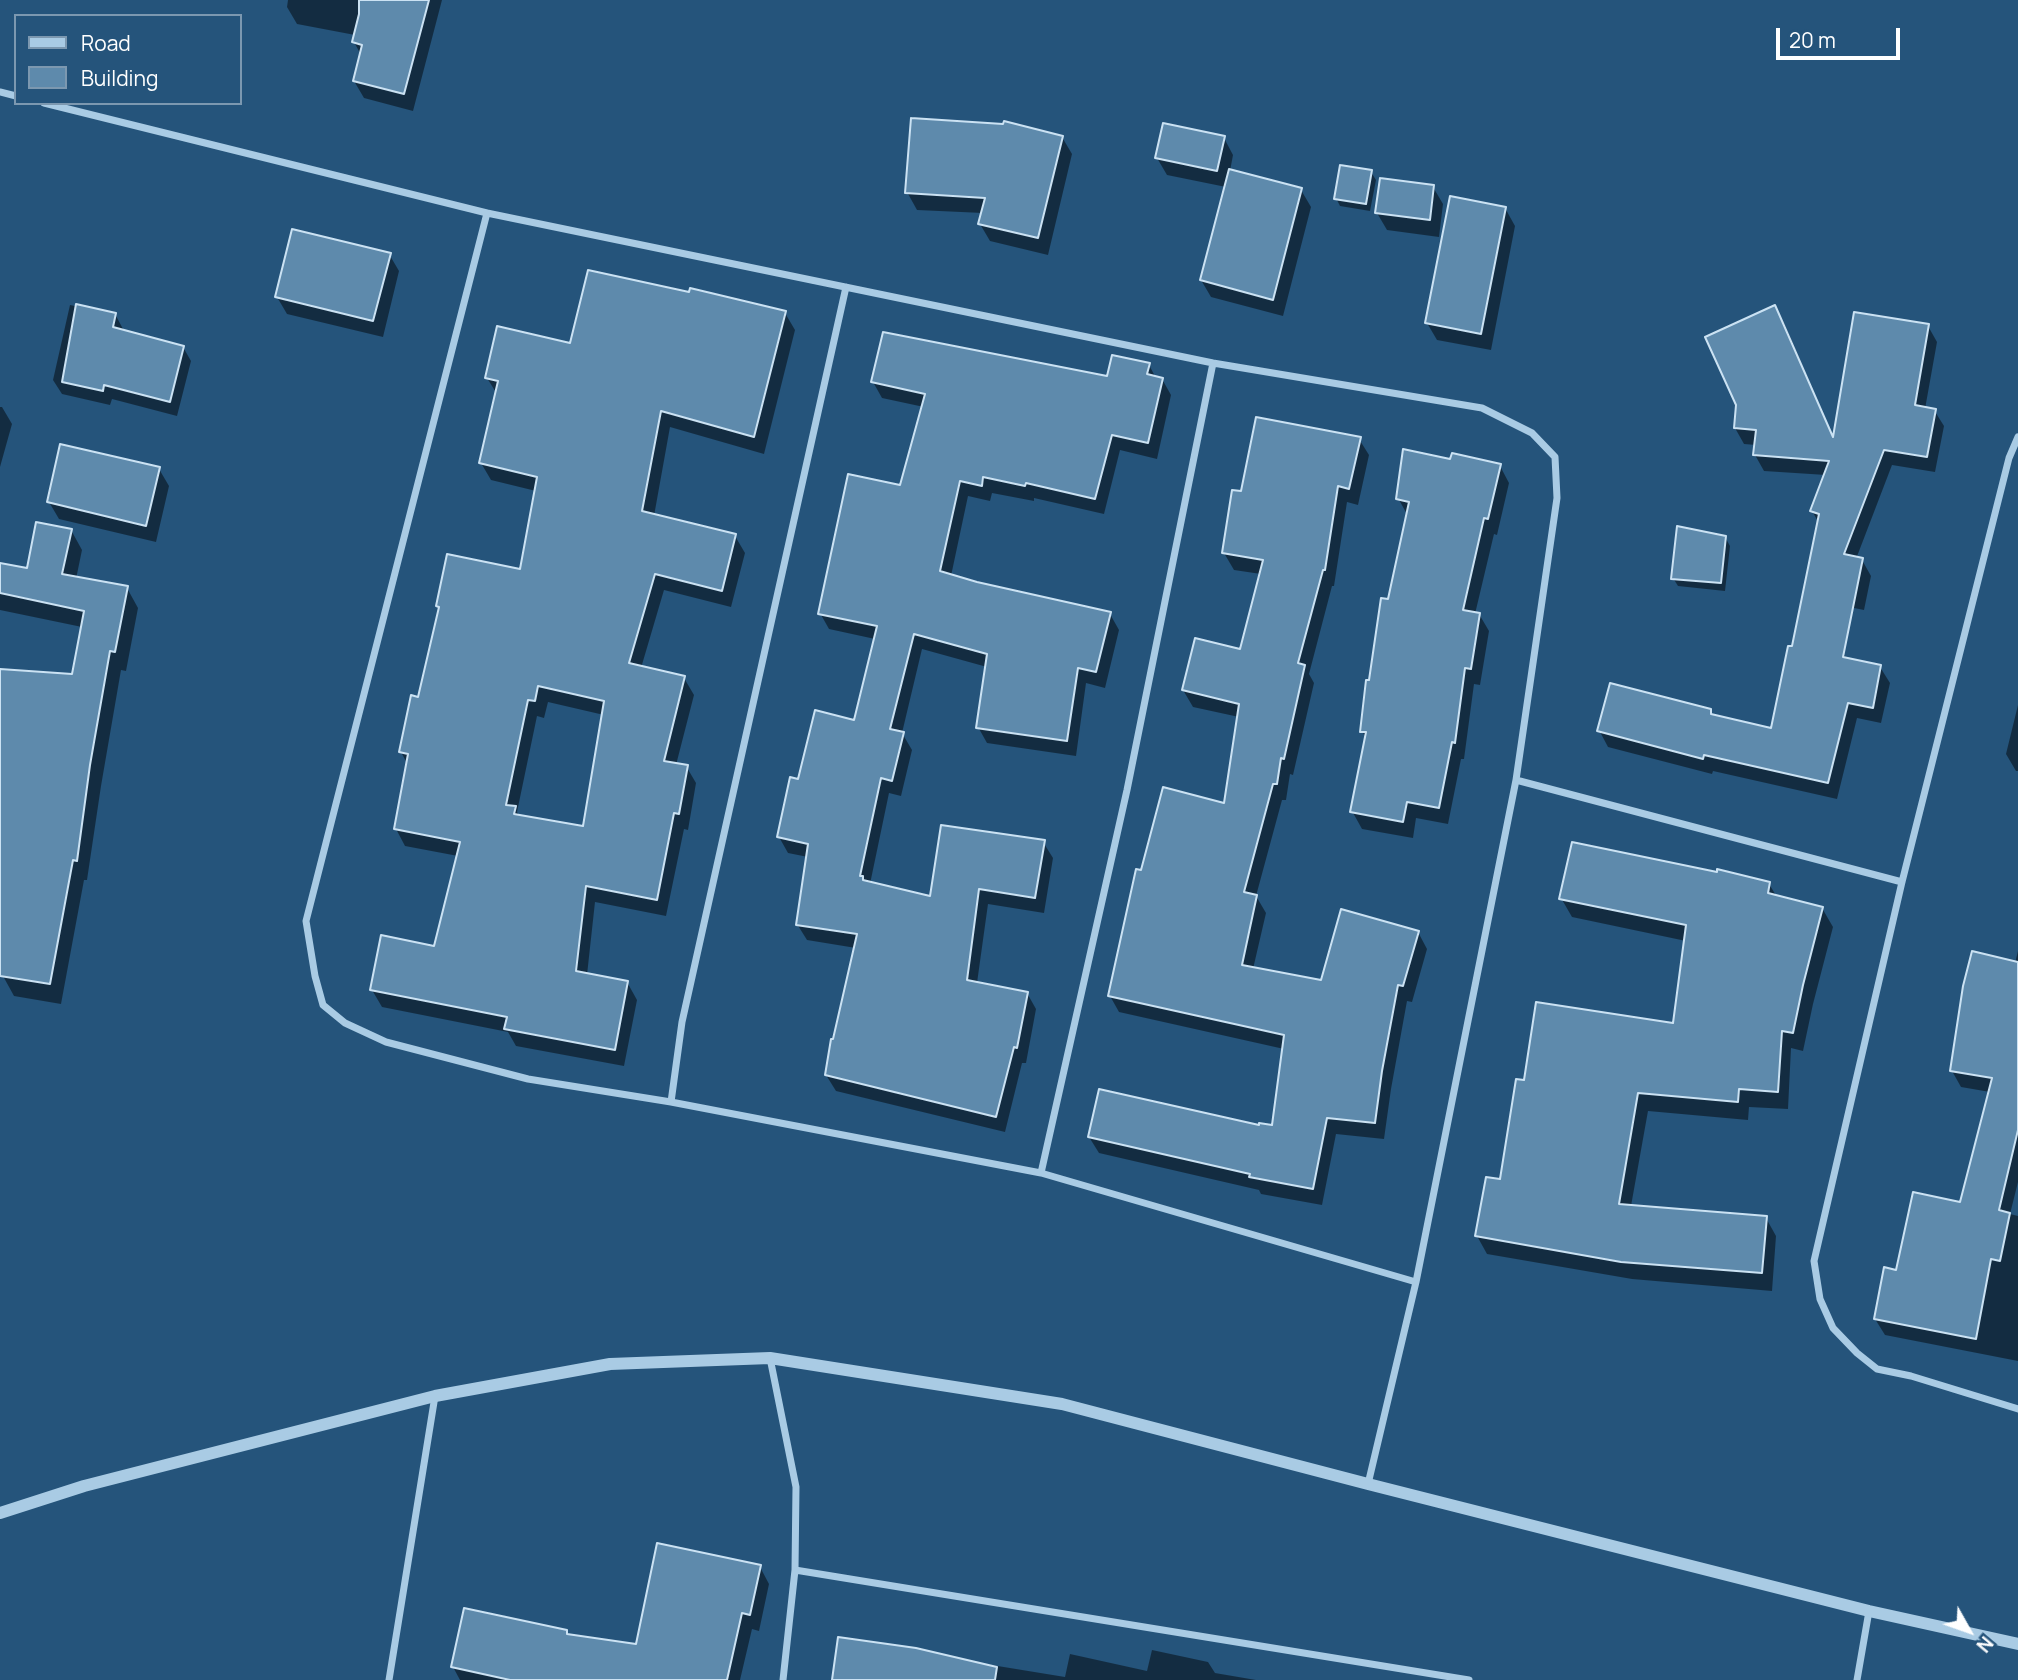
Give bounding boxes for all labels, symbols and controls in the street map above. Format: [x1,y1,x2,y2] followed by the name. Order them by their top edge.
[14,14,242,105] legend
[1780,14,1904,58] scale bar
[1789,26,1836,54] text: 20 m
[81,29,131,57] text: Road
[81,64,158,92] text: Building
[1934,1596,2004,1666] north arrow
[1971,1631,1999,1658] text: N

